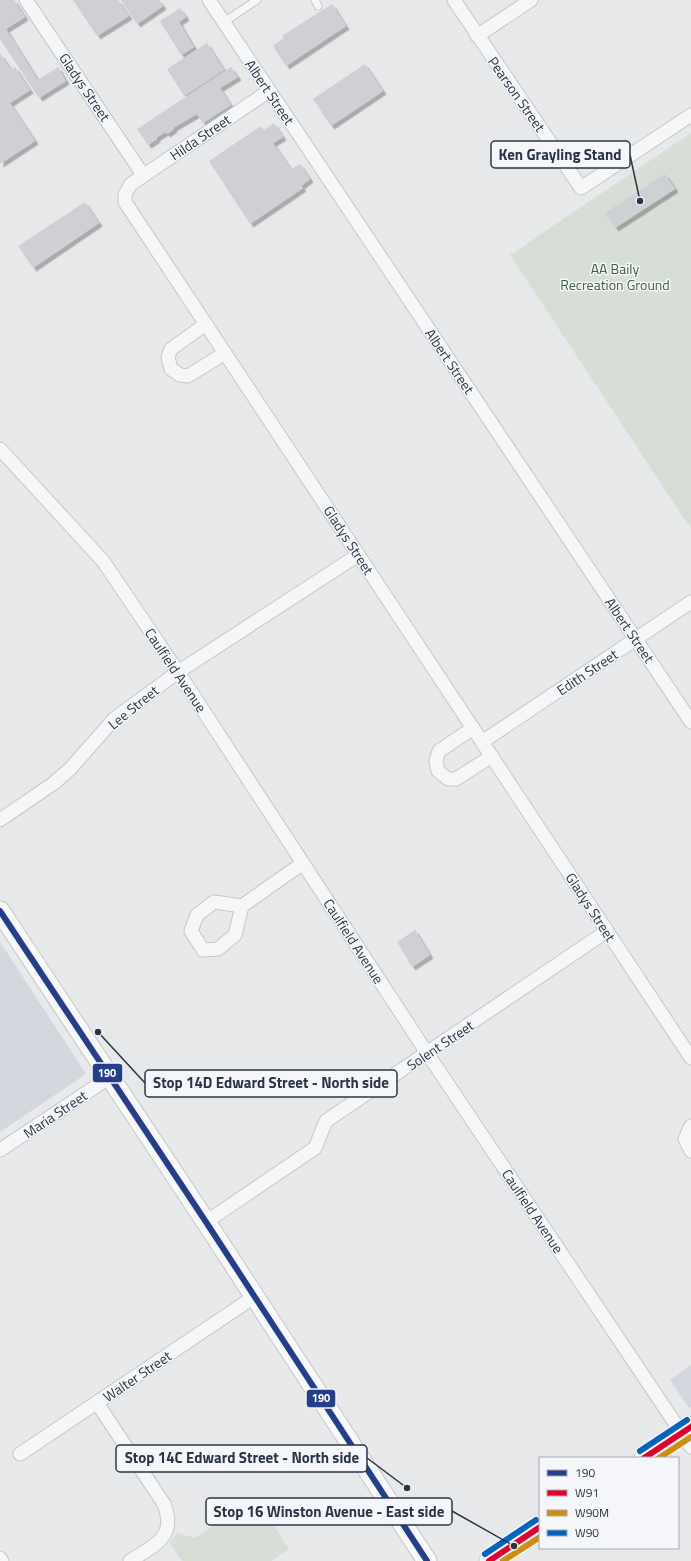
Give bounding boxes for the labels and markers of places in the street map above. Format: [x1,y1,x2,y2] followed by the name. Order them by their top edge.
[491,141,630,168] callout: Ken Grayling Stand
[145,1070,397,1097] callout: Stop 14D Edward Street - North side
[116,1445,367,1472] callout: Stop 14C Edward Street - North side
[206,1498,452,1525] callout: Stop 16 Winston Avenue - East side

